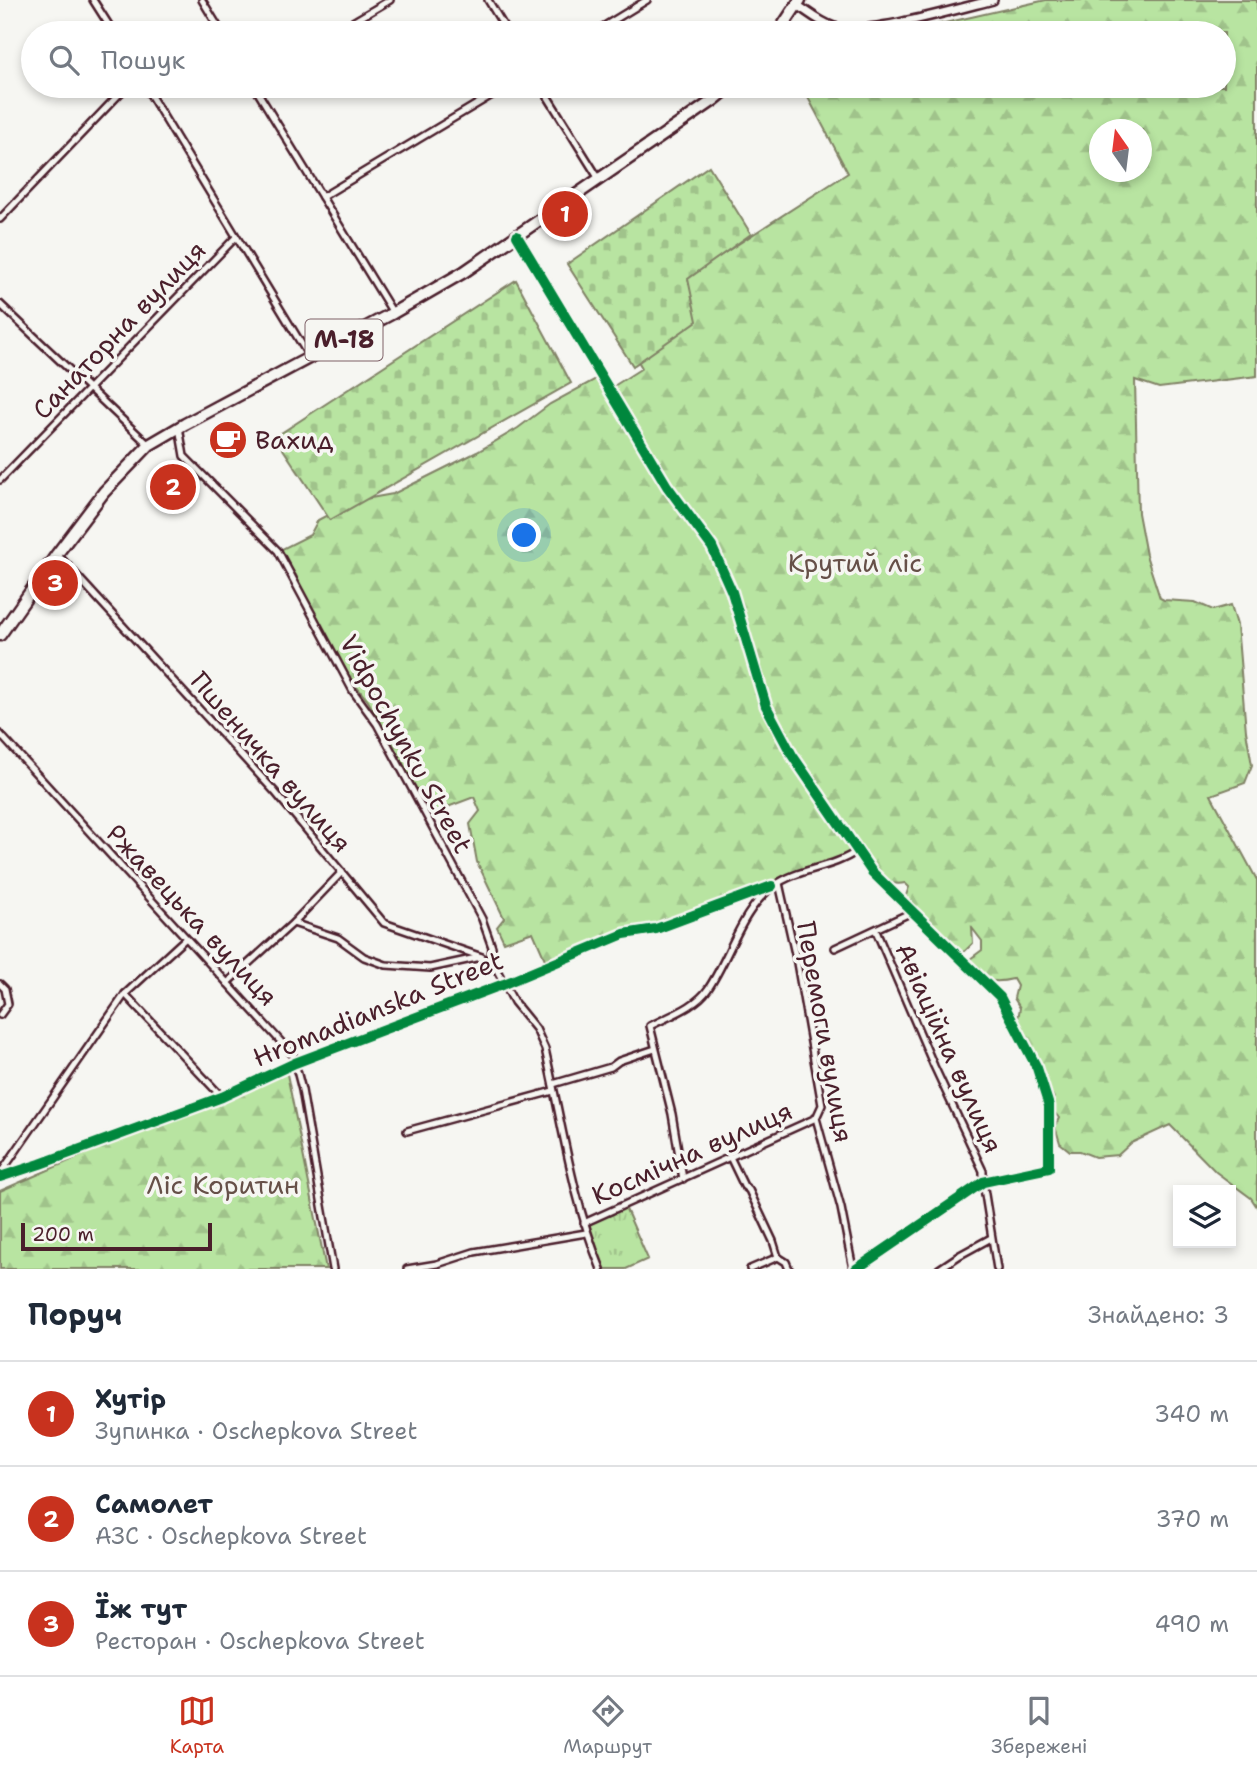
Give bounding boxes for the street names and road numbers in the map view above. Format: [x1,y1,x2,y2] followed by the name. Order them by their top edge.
[24,233,213,427] street label: Санаторна вулиця
[306,320,382,360] road number: М-18
[332,628,481,859] street label: Vidpochynku Street
[183,664,360,860] street label: Пшеничка вулиця
[99,816,286,1013] street label: Ржавецька вулиця
[789,919,862,1145] street label: Перемоги вулиця
[887,937,1011,1158] street label: Авіаційна вулиця
[247,942,508,1075] street label: Hromadianska Street
[586,1093,798,1212] street label: Космічна вулиця

